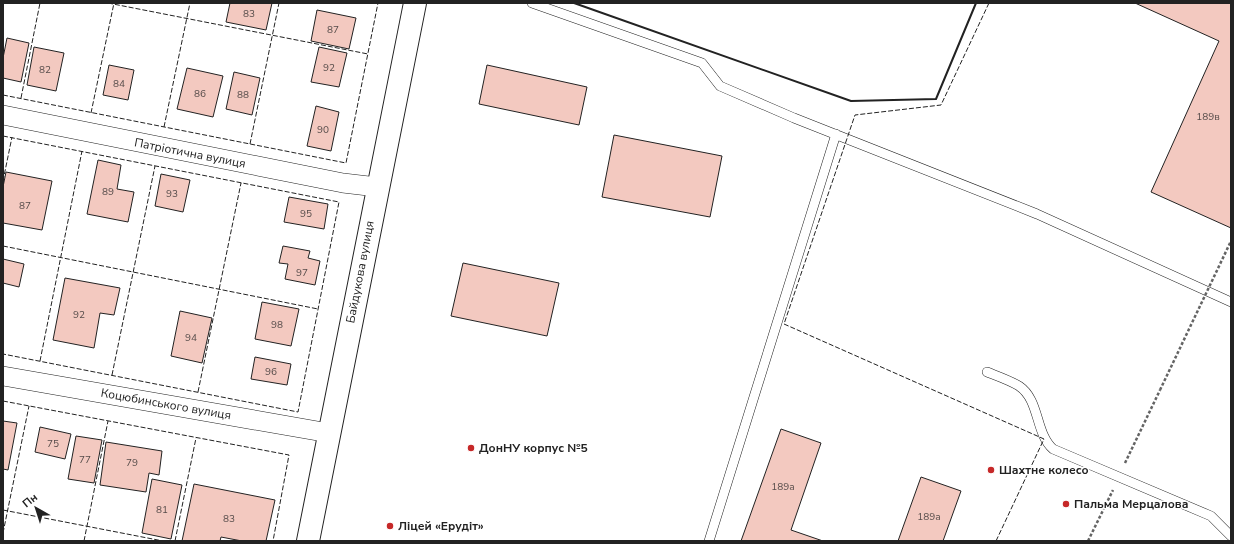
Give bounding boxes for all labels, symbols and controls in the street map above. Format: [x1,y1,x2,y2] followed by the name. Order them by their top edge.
[243,7,255,21] house number: 83
[327,23,339,37] house number: 87
[323,61,335,75] house number: 92
[39,63,51,77] house number: 82
[113,77,125,91] house number: 84
[194,87,206,101] house number: 86
[237,88,249,102] house number: 88
[1196,110,1220,124] house number: 189в
[317,123,329,137] house number: 90
[133,134,247,172] street label: Патріотична вулиця
[102,185,114,199] house number: 89
[166,187,178,201] house number: 93
[19,199,31,213] house number: 87
[300,207,312,221] house number: 95
[342,219,378,325] street label: Байдукова вулиця
[296,266,308,280] house number: 97
[73,308,85,322] house number: 92
[271,318,283,332] house number: 98
[185,331,197,345] house number: 94
[265,365,277,379] house number: 96
[100,385,232,423] street label: Коцюбинського вулиця
[47,437,59,451] house number: 75
[479,440,588,456] place label: ДонНУ корпус №5
[466,443,476,453] marker: ДонНУ корпус №5
[79,453,91,467] house number: 77
[126,456,138,470] house number: 79
[999,462,1089,478] place label: Шахтне колесо
[986,465,996,475] marker: Шахтне колесо
[771,480,795,494] house number: 189а
[16,488,56,528] north arrow
[19,490,41,511] text: Пн
[1074,496,1188,512] place label: Пальма Мерцалова
[1061,499,1071,509] marker: Пальма Мерцалова
[156,503,168,517] house number: 81
[917,510,941,524] house number: 189а
[223,512,235,526] house number: 83
[398,518,484,534] place label: Ліцей «Ерудіт»
[385,521,395,531] marker: Ліцей «Ерудіт»

